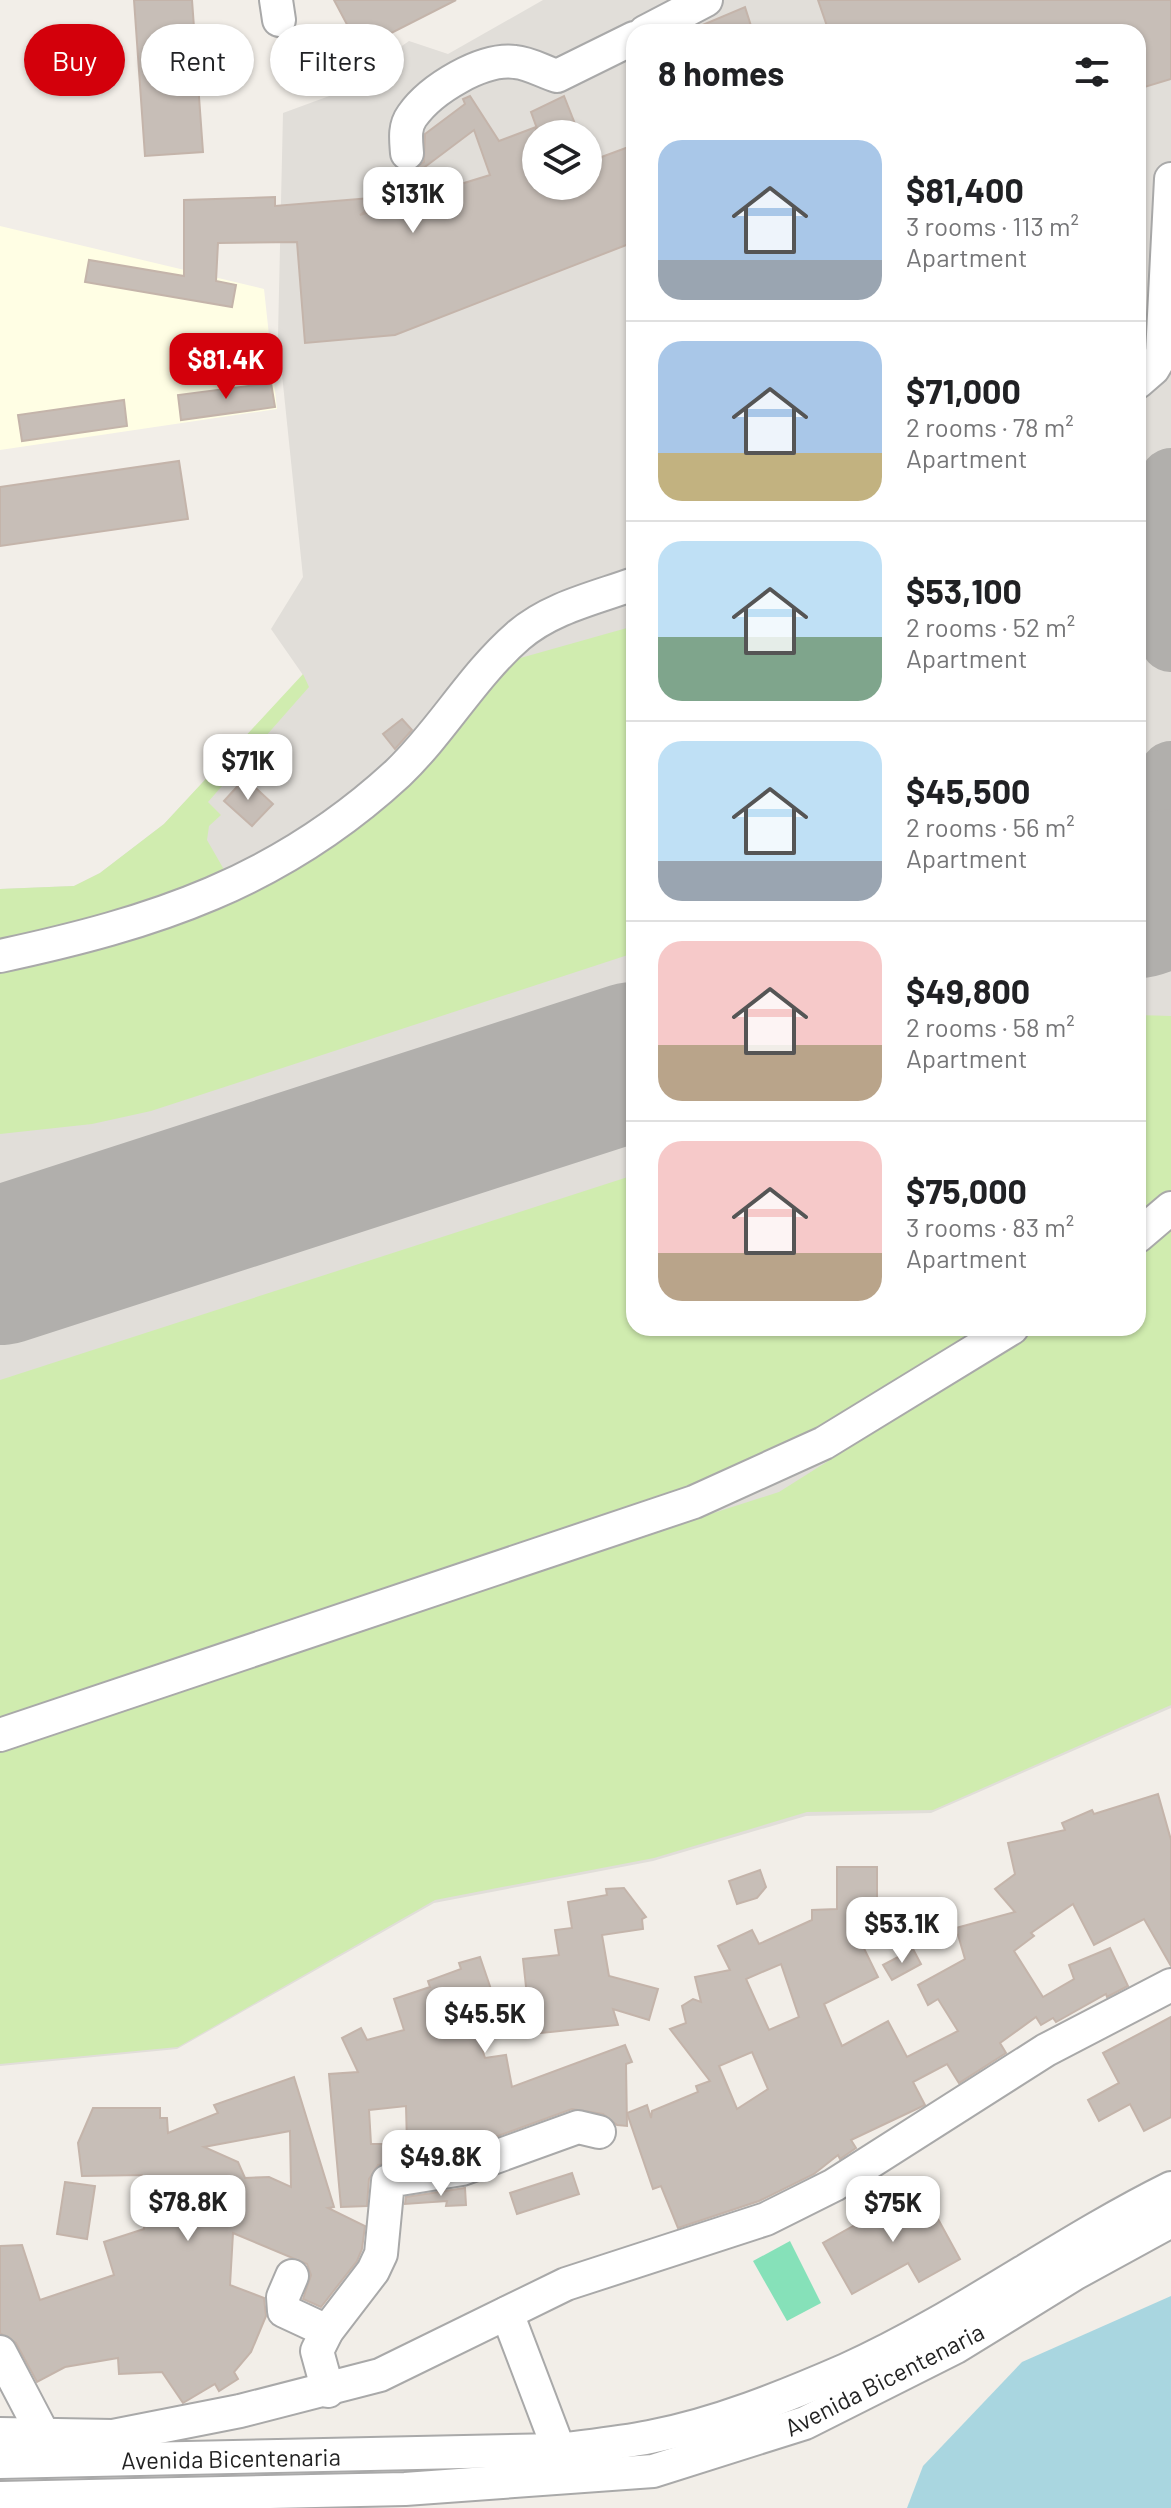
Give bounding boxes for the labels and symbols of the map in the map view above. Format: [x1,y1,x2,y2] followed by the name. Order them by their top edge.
[357,167,469,235] pin: $131K
[161,333,291,401] pin: $81.4K
[201,734,295,802] pin: $71K
[837,1897,967,1965] pin: $53.1K
[420,1987,550,2055] pin: $45.5K
[376,2130,506,2198] pin: $49.8K
[123,2175,253,2243] pin: $78.8K
[846,2176,940,2244] pin: $75K
[780,2316,988,2442] street label: Avenida Bicentenaria
[121,2442,341,2474] street label: Avenida Bicentenaria

